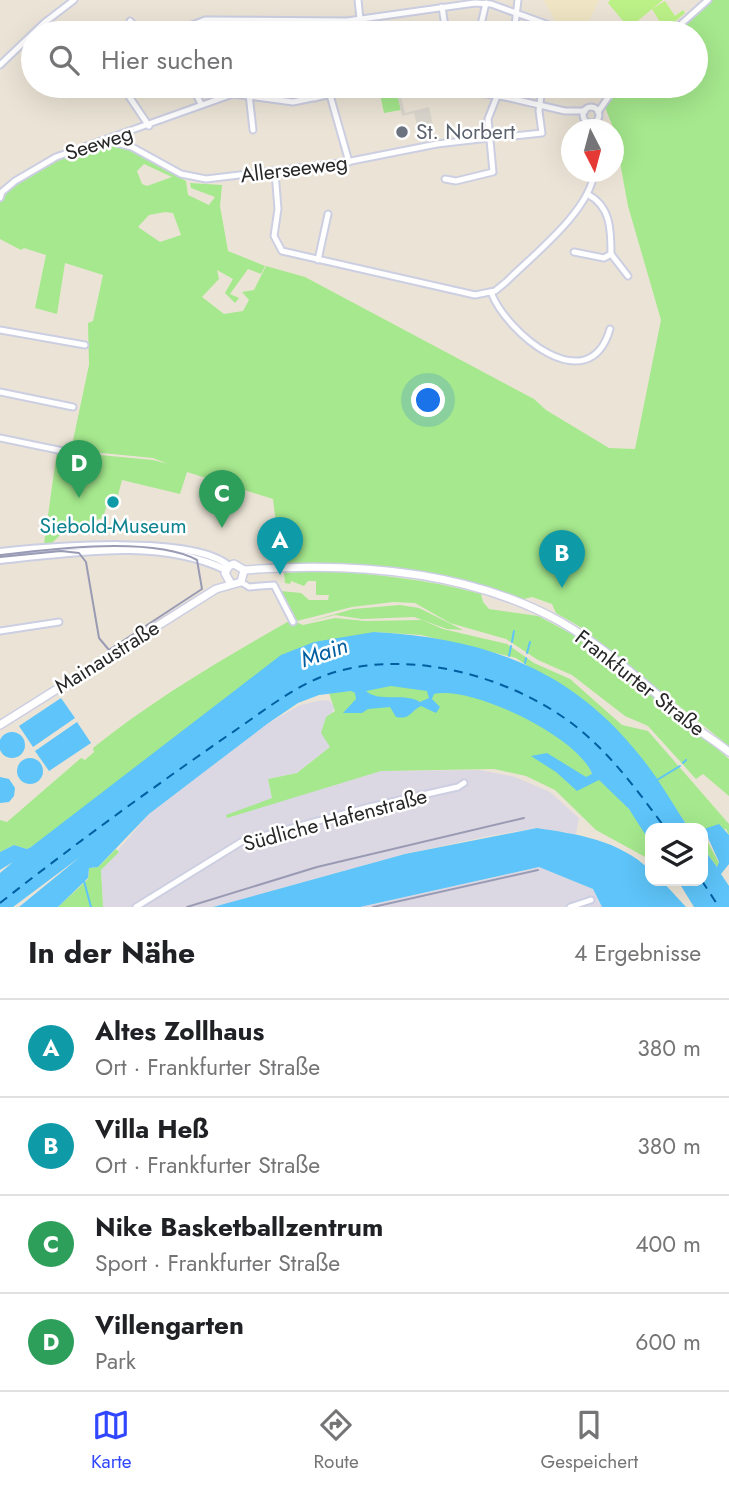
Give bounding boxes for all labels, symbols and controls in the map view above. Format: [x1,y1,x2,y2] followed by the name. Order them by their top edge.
[21,21,708,98] search box
[45,41,83,79] icon: search
[101,41,234,79] text: Hier suchen
[416,117,515,147] place label: St. Norbert
[61,118,137,168] street label: Seeweg
[561,119,624,182] north arrow
[394,124,410,140] marker: St. Norbert
[239,148,349,190] street label: Allerseeweg
[411,383,445,417] your location
[56,440,102,498] pin: D
[199,470,245,528] pin: C
[105,494,121,510] marker: Siebold-Museum
[39,511,187,541] place label: Siebold-Museum
[257,517,303,575] pin: A
[539,530,585,588] pin: B
[49,613,165,701] street label: Mainaustraße
[569,623,712,743] street label: Frankfurter Straße
[296,628,352,676] water label: Main
[240,781,431,859] street label: Südliche Hafenstraße
[645,823,708,886] map controls
[645,823,708,886] button: layers
[28,931,195,974] text: In der Nähe
[574,936,701,970] text: 4 Ergebnisse
[95,1012,264,1050] text: Altes Zollhaus
[43,1031,59,1065] text: A
[637,1031,701,1065] text: 380 m
[95,1050,320,1084] text: Ort · Frankfurter Straße
[95,1110,208,1148] text: Villa Heß
[43,1129,59,1163] text: B
[637,1129,701,1163] text: 380 m
[95,1148,320,1182] text: Ort · Frankfurter Straße
[95,1208,383,1246] text: Nike Basketballzentrum
[43,1227,59,1261] text: C
[635,1227,701,1261] text: 400 m
[95,1246,340,1280] text: Sport · Frankfurter Straße
[95,1306,244,1344] text: Villengarten
[43,1325,59,1359] text: D
[635,1325,701,1359] text: 600 m
[95,1344,136,1378] text: Park
[91,1406,132,1475] tab: Karte
[313,1406,359,1475] tab: Route
[540,1406,638,1475] tab: Gespeichert

